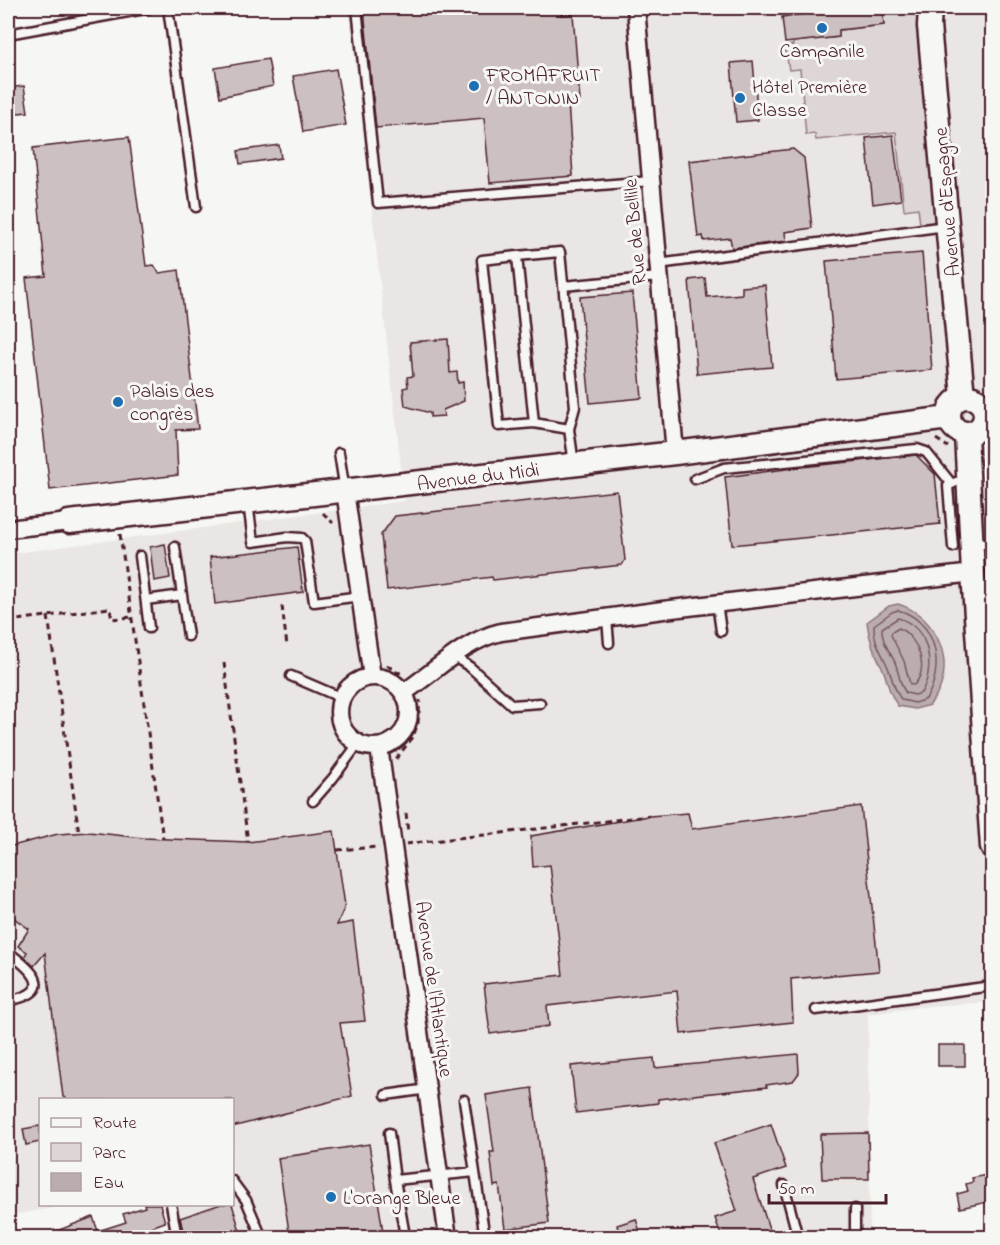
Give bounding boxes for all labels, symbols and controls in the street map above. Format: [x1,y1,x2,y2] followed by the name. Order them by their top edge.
[815,21,829,35] marker: Campanile
[780,38,864,67] place label: Campanile
[485,62,601,114] place label: FROMAFRUIT / ANTONIN
[752,74,867,126] place label: Hôtel Première Classe
[467,79,481,93] marker: FROMAFRUIT / ANTONIN
[733,91,747,105] marker: Hôtel Première Classe
[928,126,970,278] street label: Avenue d'Espagne
[617,177,656,286] street label: Rue de Bellile
[130,378,215,431] place label: Palais des congrès
[111,395,125,409] marker: Palais des congrès
[415,457,541,500] street label: Avenue du Midi
[406,899,459,1079] street label: Avenue de l'Atlantique
[39,1098,234,1206] legend
[93,1111,138,1137] text: Route
[93,1141,126,1167] text: Parc
[769,1167,886,1205] scale bar
[93,1171,124,1197] text: Eau
[778,1177,815,1203] text: 50 m
[343,1185,460,1215] place label: L'Orange Bleue
[324,1190,338,1204] marker: L'Orange Bleue

